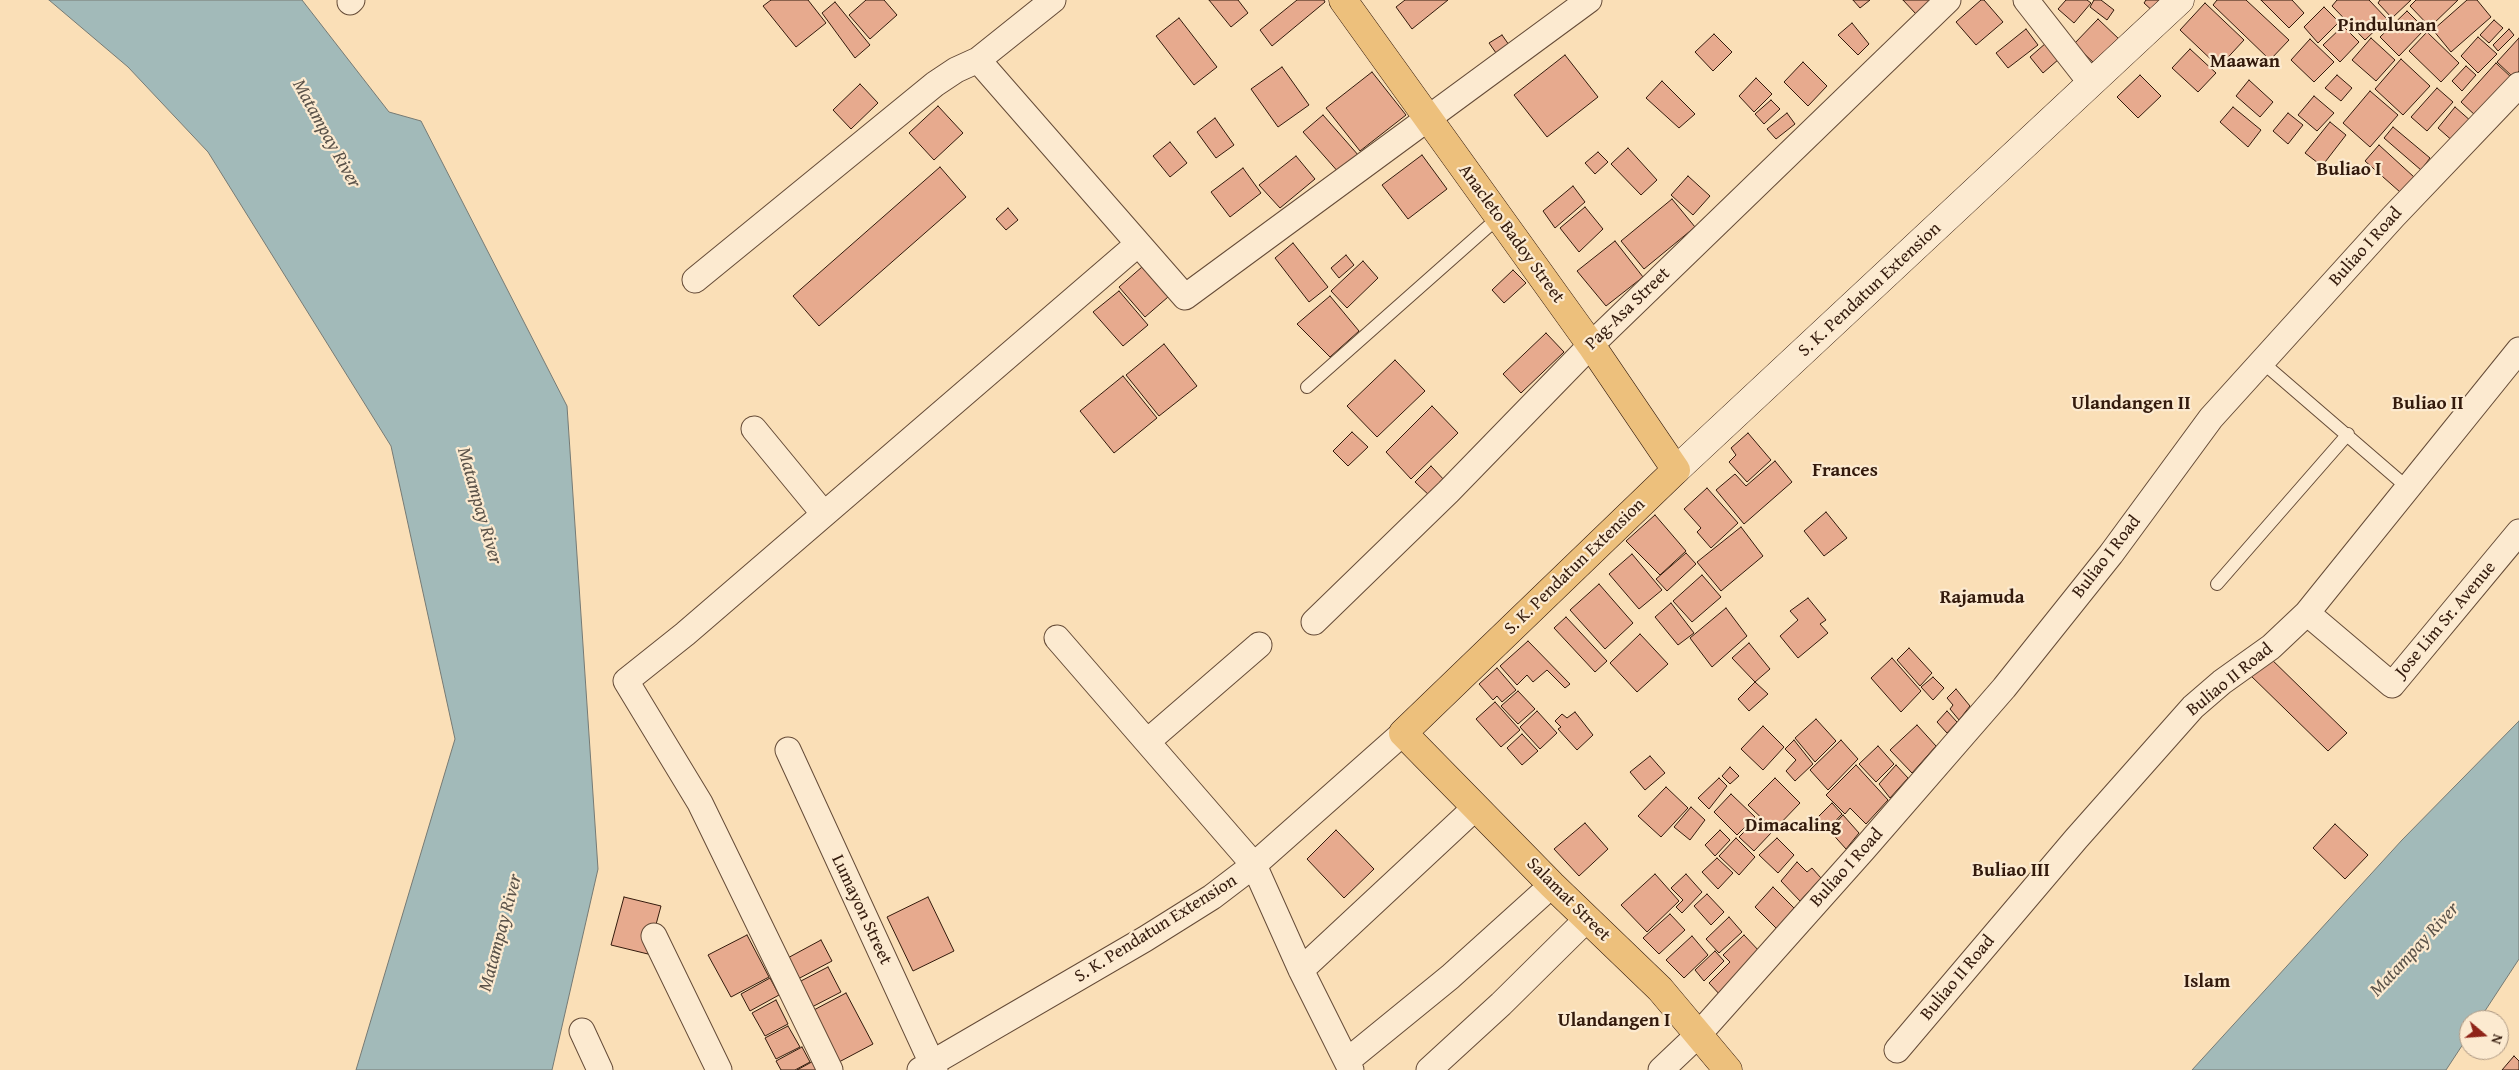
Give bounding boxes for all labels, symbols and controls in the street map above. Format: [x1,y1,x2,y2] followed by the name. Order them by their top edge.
[2338,15,2436,37] district label: Pindulunan
[2210,51,2280,73] district label: Maawan
[287,76,365,192] water label: Matampay River
[2317,159,2381,181] district label: Buliao I
[1453,160,1569,308] street label: Anacleto Badoy Street
[2325,203,2407,291] street label: Buliao I Road
[1794,218,1946,362] street label: S. K. Pendatun Extension
[1581,263,1675,355] street label: Pag-Asa Street
[2071,393,2191,415] district label: Ulandangen II
[2392,393,2464,415] district label: Buliao II
[451,445,507,567] water label: Matampay River
[1812,460,1878,482] district label: Frances
[1500,494,1650,640] street label: S. K. Pendatun Extension
[2068,511,2146,603] street label: Buliao I Road
[2391,557,2501,683] street label: Jose Lim Sr. Avenue
[1940,587,2024,609] district label: Rajamuda
[2183,639,2277,721] street label: Buliao II Road
[1745,815,1841,837] district label: Dimacaling
[1806,824,1888,912] street label: Buliao I Road
[826,851,896,969] street label: Lumayon Street
[1521,853,1615,947] street label: Salamat Street
[1972,860,2050,882] district label: Buliao III
[1071,870,1241,988] street label: S. K. Pendatun Extension
[474,872,528,994] water label: Matampay River
[2366,898,2464,1002] water label: Matampay River
[1916,931,2000,1025] street label: Buliao II Road
[2184,971,2230,993] district label: Islam
[1558,1010,1670,1032] district label: Ulandangen I
[2459,1010,2509,1060] north arrow
[2486,1032,2508,1047] text: N

